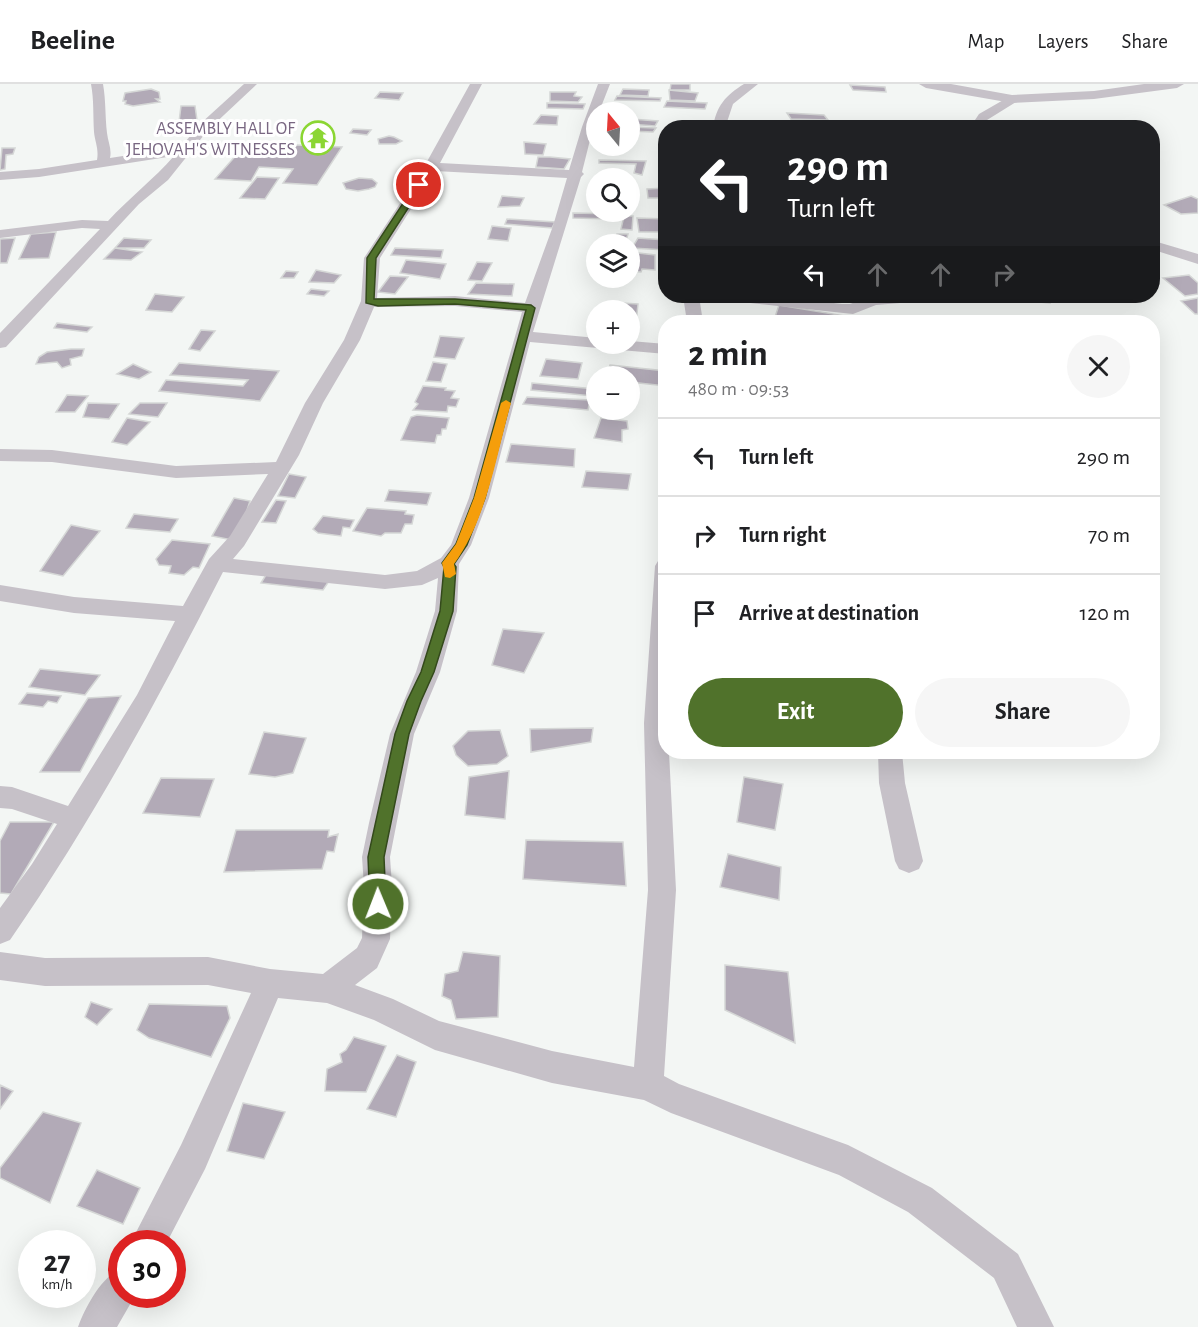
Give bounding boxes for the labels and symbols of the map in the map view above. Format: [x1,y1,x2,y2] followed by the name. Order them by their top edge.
[586,102,640,156] north arrow
[126,120,295,159] place label: ASSEMBLY HALL OF JEHOVAH'S WITNESSES
[300,120,336,156] temple icon: ASSEMBLY HALL OF JEHOVAH'S WITNESSES
[393,159,444,210] pin
[346,872,410,936] position arrow
[108,1230,186,1308] speed limit sign: 30

